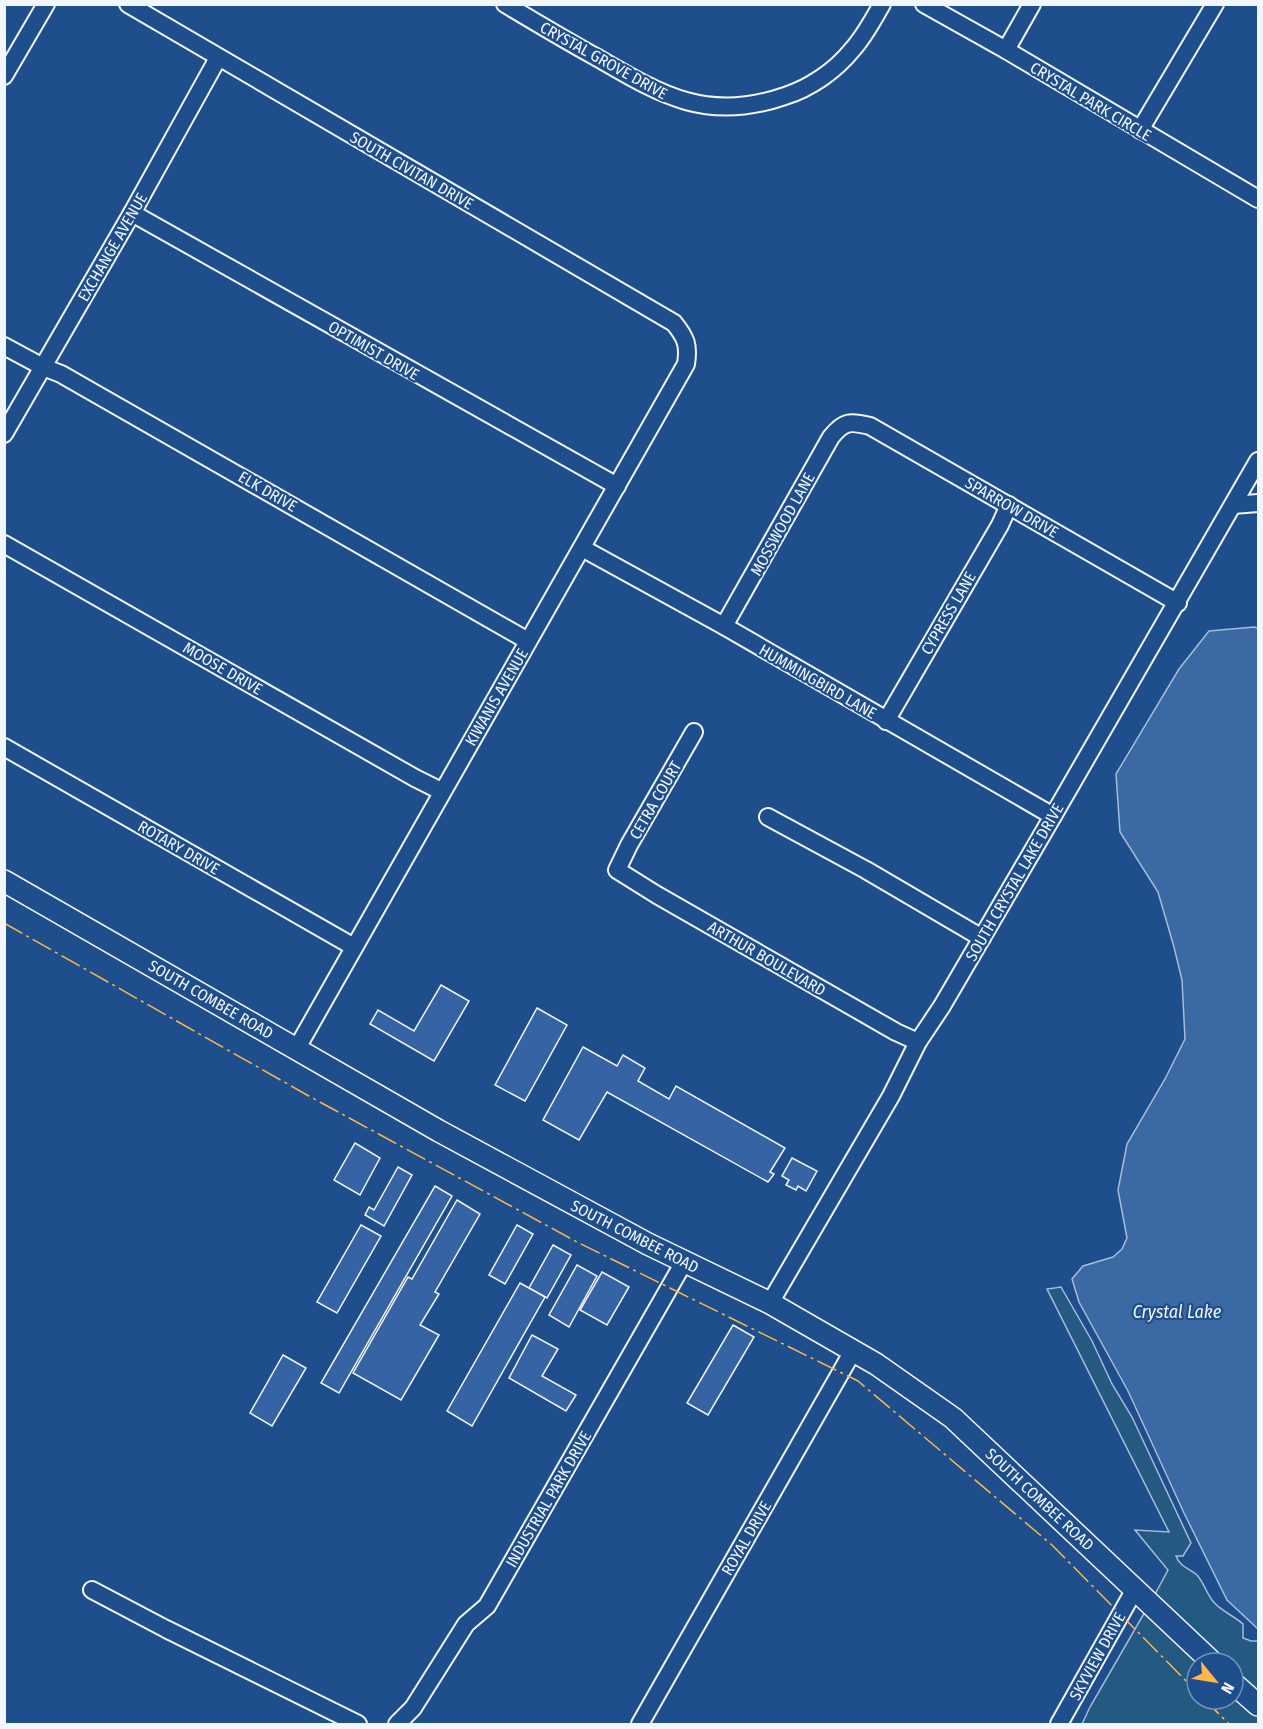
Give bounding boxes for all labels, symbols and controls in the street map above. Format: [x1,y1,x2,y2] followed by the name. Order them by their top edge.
[537,18,671,103] street label: CRYSTAL GROVE DRIVE
[1027,58,1155,145] street label: CRYSTAL PARK CIRCLE
[347,127,477,213] street label: SOUTH CIVITAN DRIVE
[74,190,151,305] street label: EXCHANGE AVENUE
[325,317,423,384] street label: OPTIMIST DRIVE
[235,467,301,516] street label: ELK DRIVE
[746,470,819,579] street label: MOSSWOOD LANE
[962,473,1062,542] street label: SPARROW DRIVE
[917,568,980,658] street label: CYPRESS LANE
[180,638,266,699] street label: MOOSE DRIVE
[756,640,880,723] street label: HUMMINGBIRD LANE
[461,645,532,749] street label: KIWANIS AVENUE
[625,757,686,843] street label: CETRA COURT
[961,800,1067,964] street label: SOUTH CRYSTAL LAKE DRIVE
[135,816,223,878] street label: ROTARY DRIVE
[704,917,829,1000] street label: ARTHUR BOULEVARD
[145,956,277,1043] street label: SOUTH COMBEE ROAD
[568,1196,702,1277] street label: SOUTH COMBEE ROAD
[1133,1301,1222,1323] water label: Crystal Lake
[502,1428,595,1571] street label: INDUSTRIAL PARK DRIVE
[982,1444,1098,1554] street label: SOUTH COMBEE ROAD
[718,1498,775,1579] street label: ROYAL DRIVE
[1065,1609,1129,1704] street label: SKYVIEW DRIVE
[1185,1651,1245,1711] north arrow
[1217,1679,1238,1697] text: N

